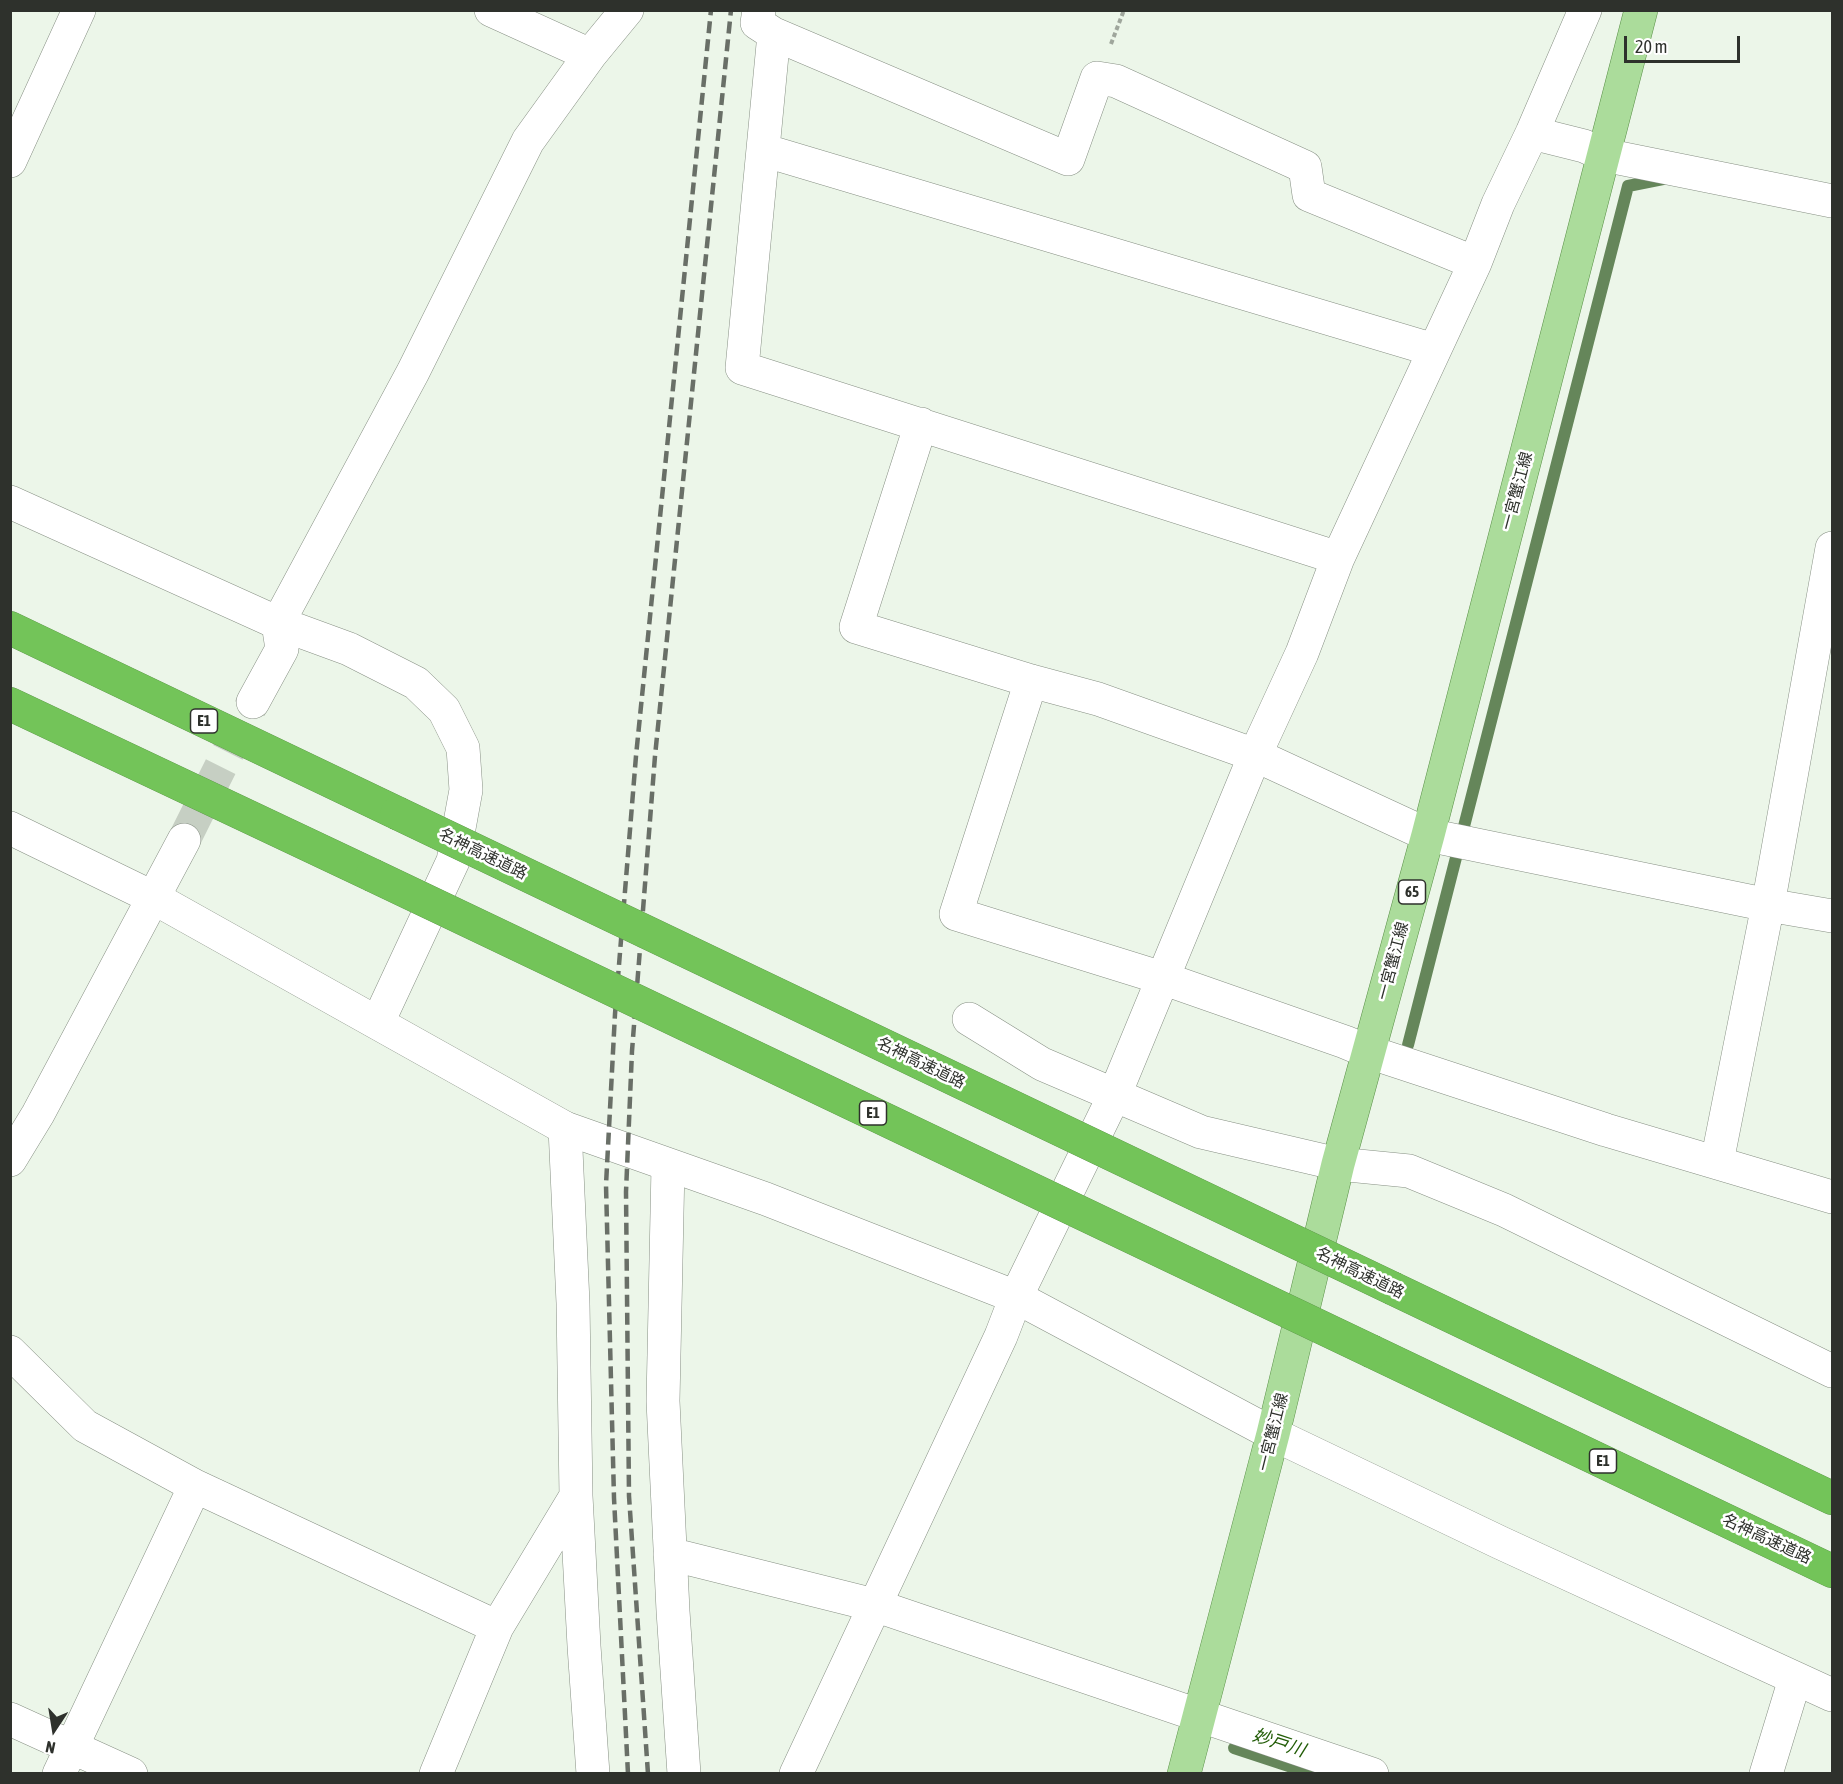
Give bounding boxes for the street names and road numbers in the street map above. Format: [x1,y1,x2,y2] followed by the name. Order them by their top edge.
[1497,450,1537,532] street label: 一宮蟹江線
[190,709,218,733] road number: E1
[436,824,530,884] street label: 名神高速道路
[1398,880,1426,904] road number: 65
[1373,920,1413,1002] street label: 一宮蟹江線
[874,1033,968,1093] street label: 名神高速道路
[860,1101,886,1125] road number: E1
[1313,1243,1407,1303] street label: 名神高速道路
[1254,1391,1292,1473] street label: 一宮蟹江線
[1590,1449,1616,1473] road number: E1
[1719,1510,1815,1568] street label: 名神高速道路

